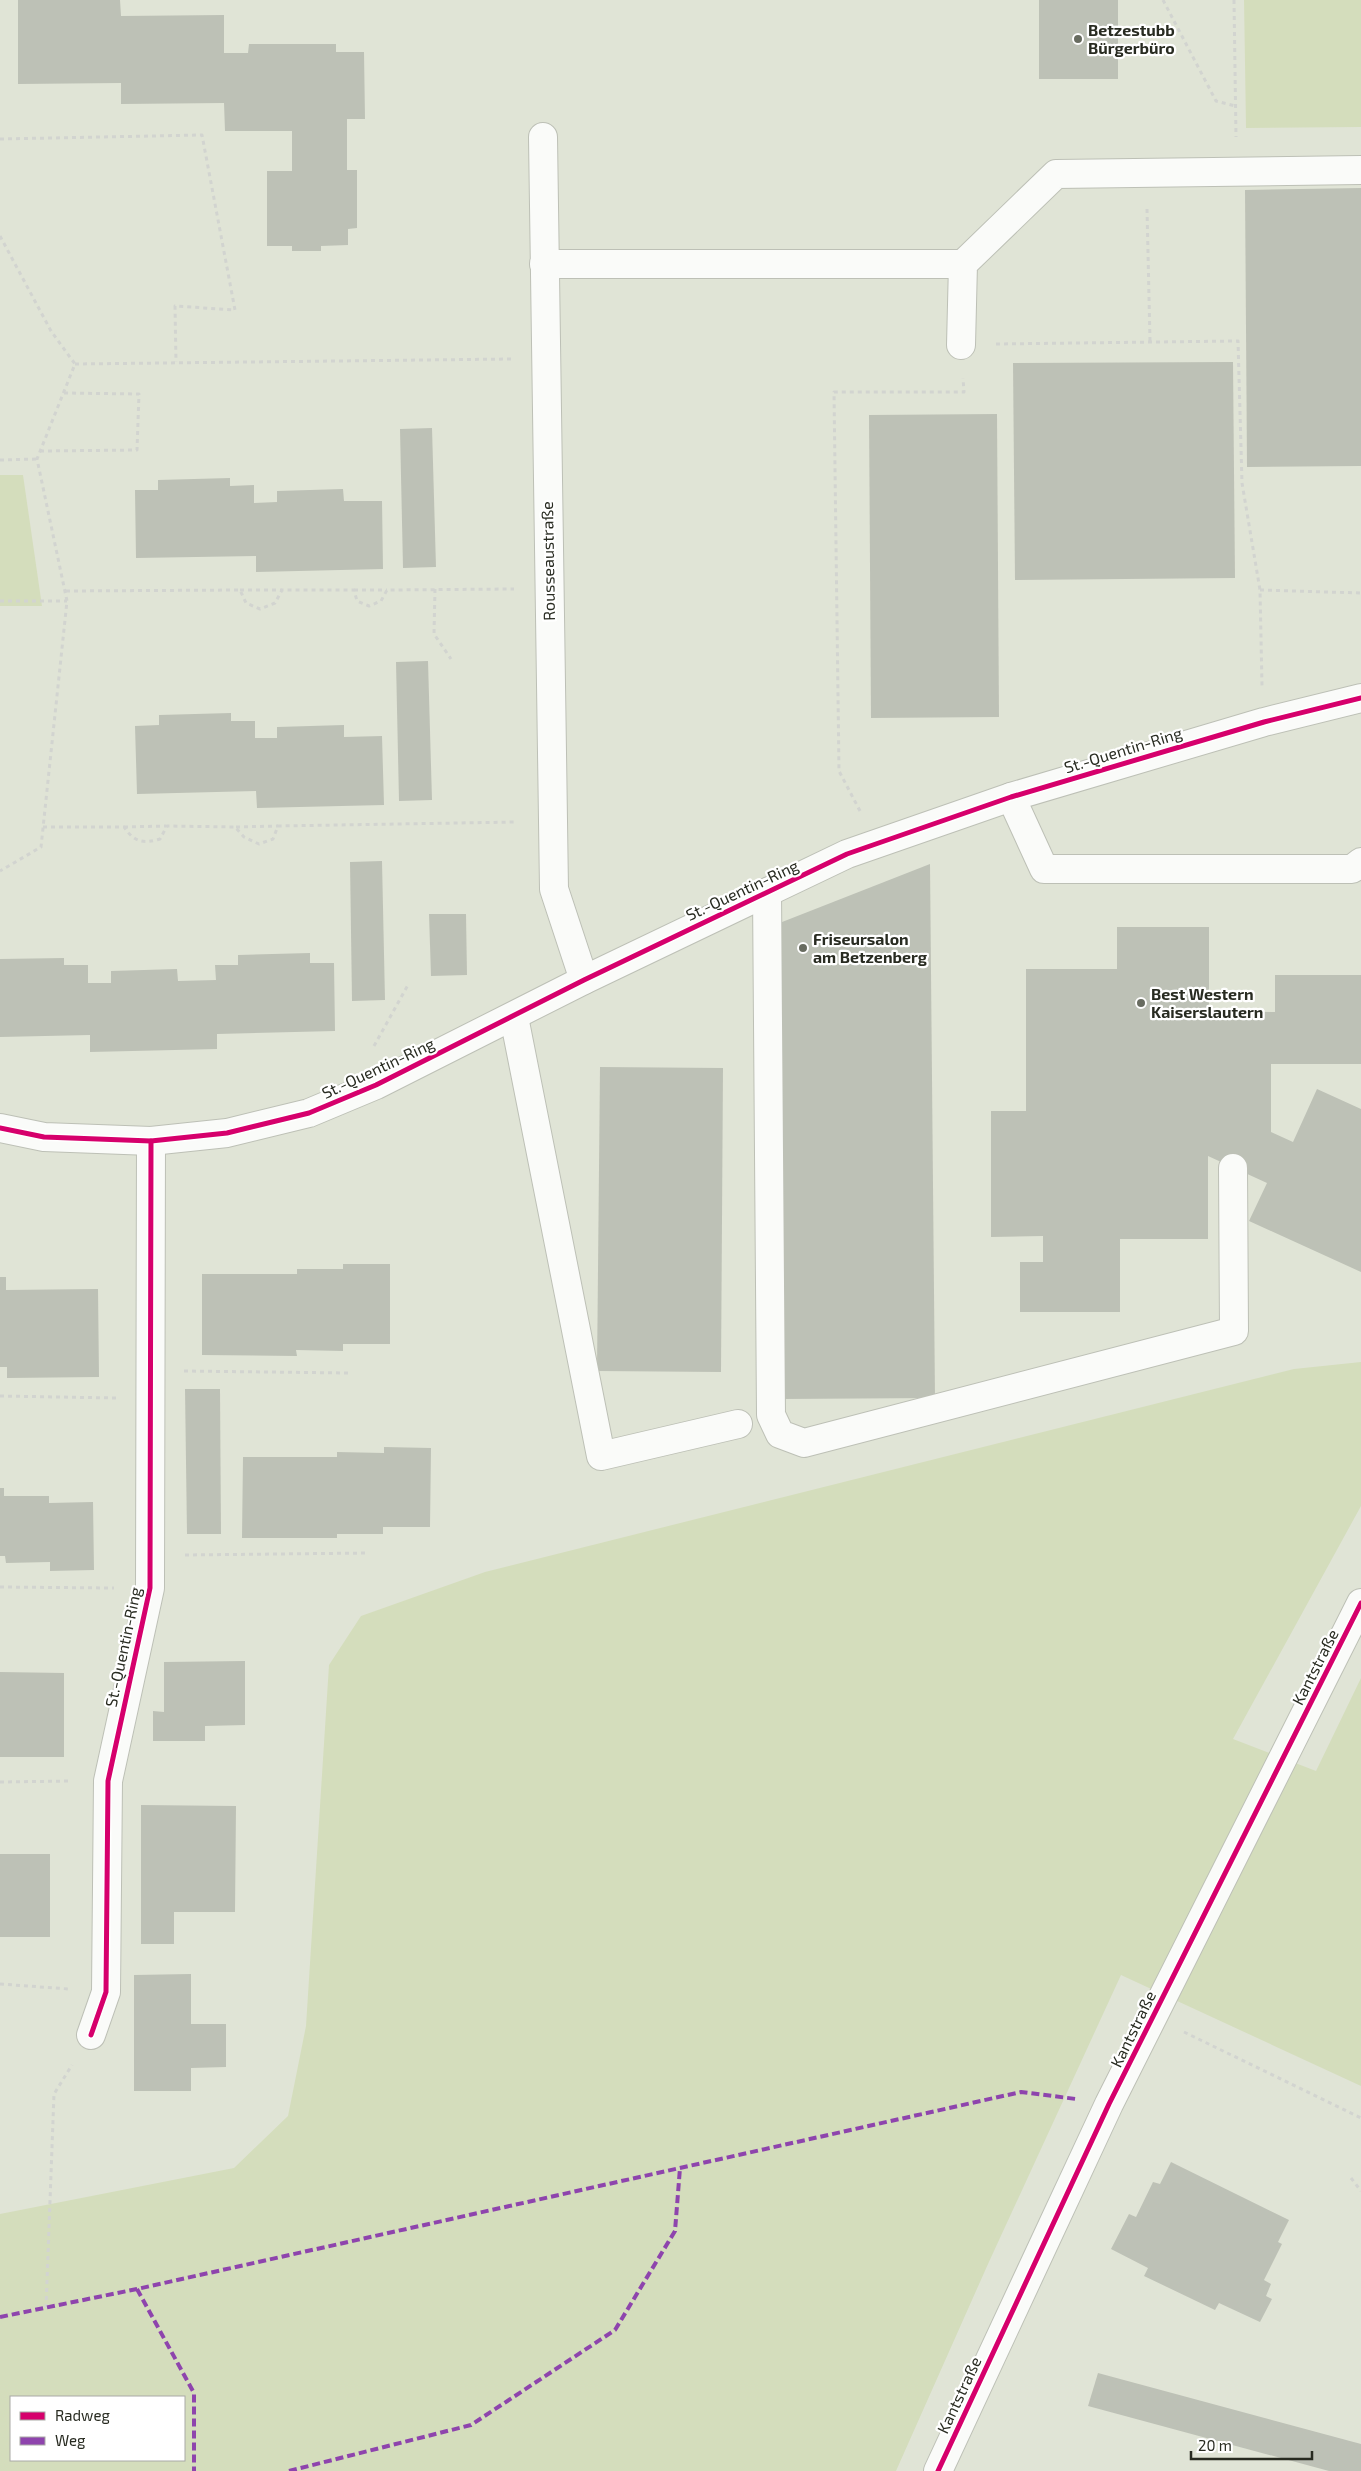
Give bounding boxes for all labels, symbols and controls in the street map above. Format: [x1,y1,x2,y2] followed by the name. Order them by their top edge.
[1088,20,1175,57] place label: Betzestubb Bürgerbüro
[1072,33,1084,45] marker: Betzestubb Bürgerbüro
[537,501,558,621] street label: Rousseaustraße
[1062,723,1184,777] street label: St.-Quentin-Ring
[682,855,802,925] street label: St.-Quentin-Ring
[813,929,928,966] place label: Friseursalon am Betzenberg
[797,942,809,954] marker: Friseursalon am Betzenberg
[1151,984,1263,1021] place label: Best Western Kaiserslautern
[1135,997,1147,1009] marker: Best Western Kaiserslautern
[318,1033,438,1103] street label: St.-Quentin-Ring
[101,1585,145,1709] street label: St.-Quentin-Ring
[1287,1626,1342,1708] street label: Kantstraße
[1106,1988,1159,2070] street label: Kantstraße
[933,2353,985,2436] street label: Kantstraße
[10,2396,185,2461] legend
[55,2406,110,2424] text: Radweg
[1191,2428,1312,2460] scale bar
[55,2431,86,2449] text: Weg
[1198,2436,1232,2454] text: 20 m

